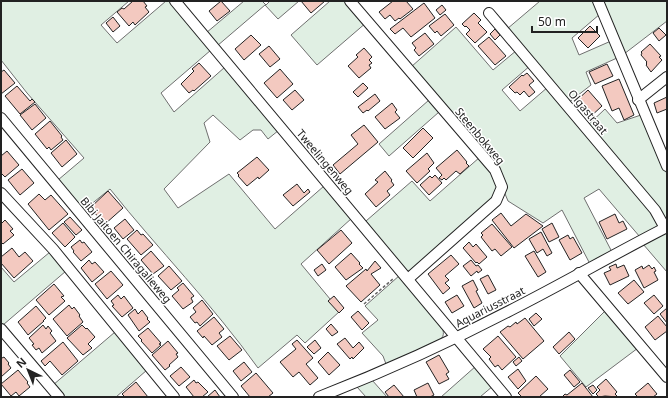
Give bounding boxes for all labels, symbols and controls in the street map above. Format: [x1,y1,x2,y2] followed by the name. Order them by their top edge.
[532,8,597,34] scale bar
[538,13,566,30] text: 50 m
[565,86,612,137] street label: Olgastraat
[452,104,509,167] street label: Steenbokweg
[294,126,357,197] street label: Tweelingenweg
[77,193,175,306] street label: Bibi Jaitoen Chiragalieweg
[452,283,527,331] street label: Aquariusstraat
[8,350,48,390] north arrow
[12,354,29,371] text: N

